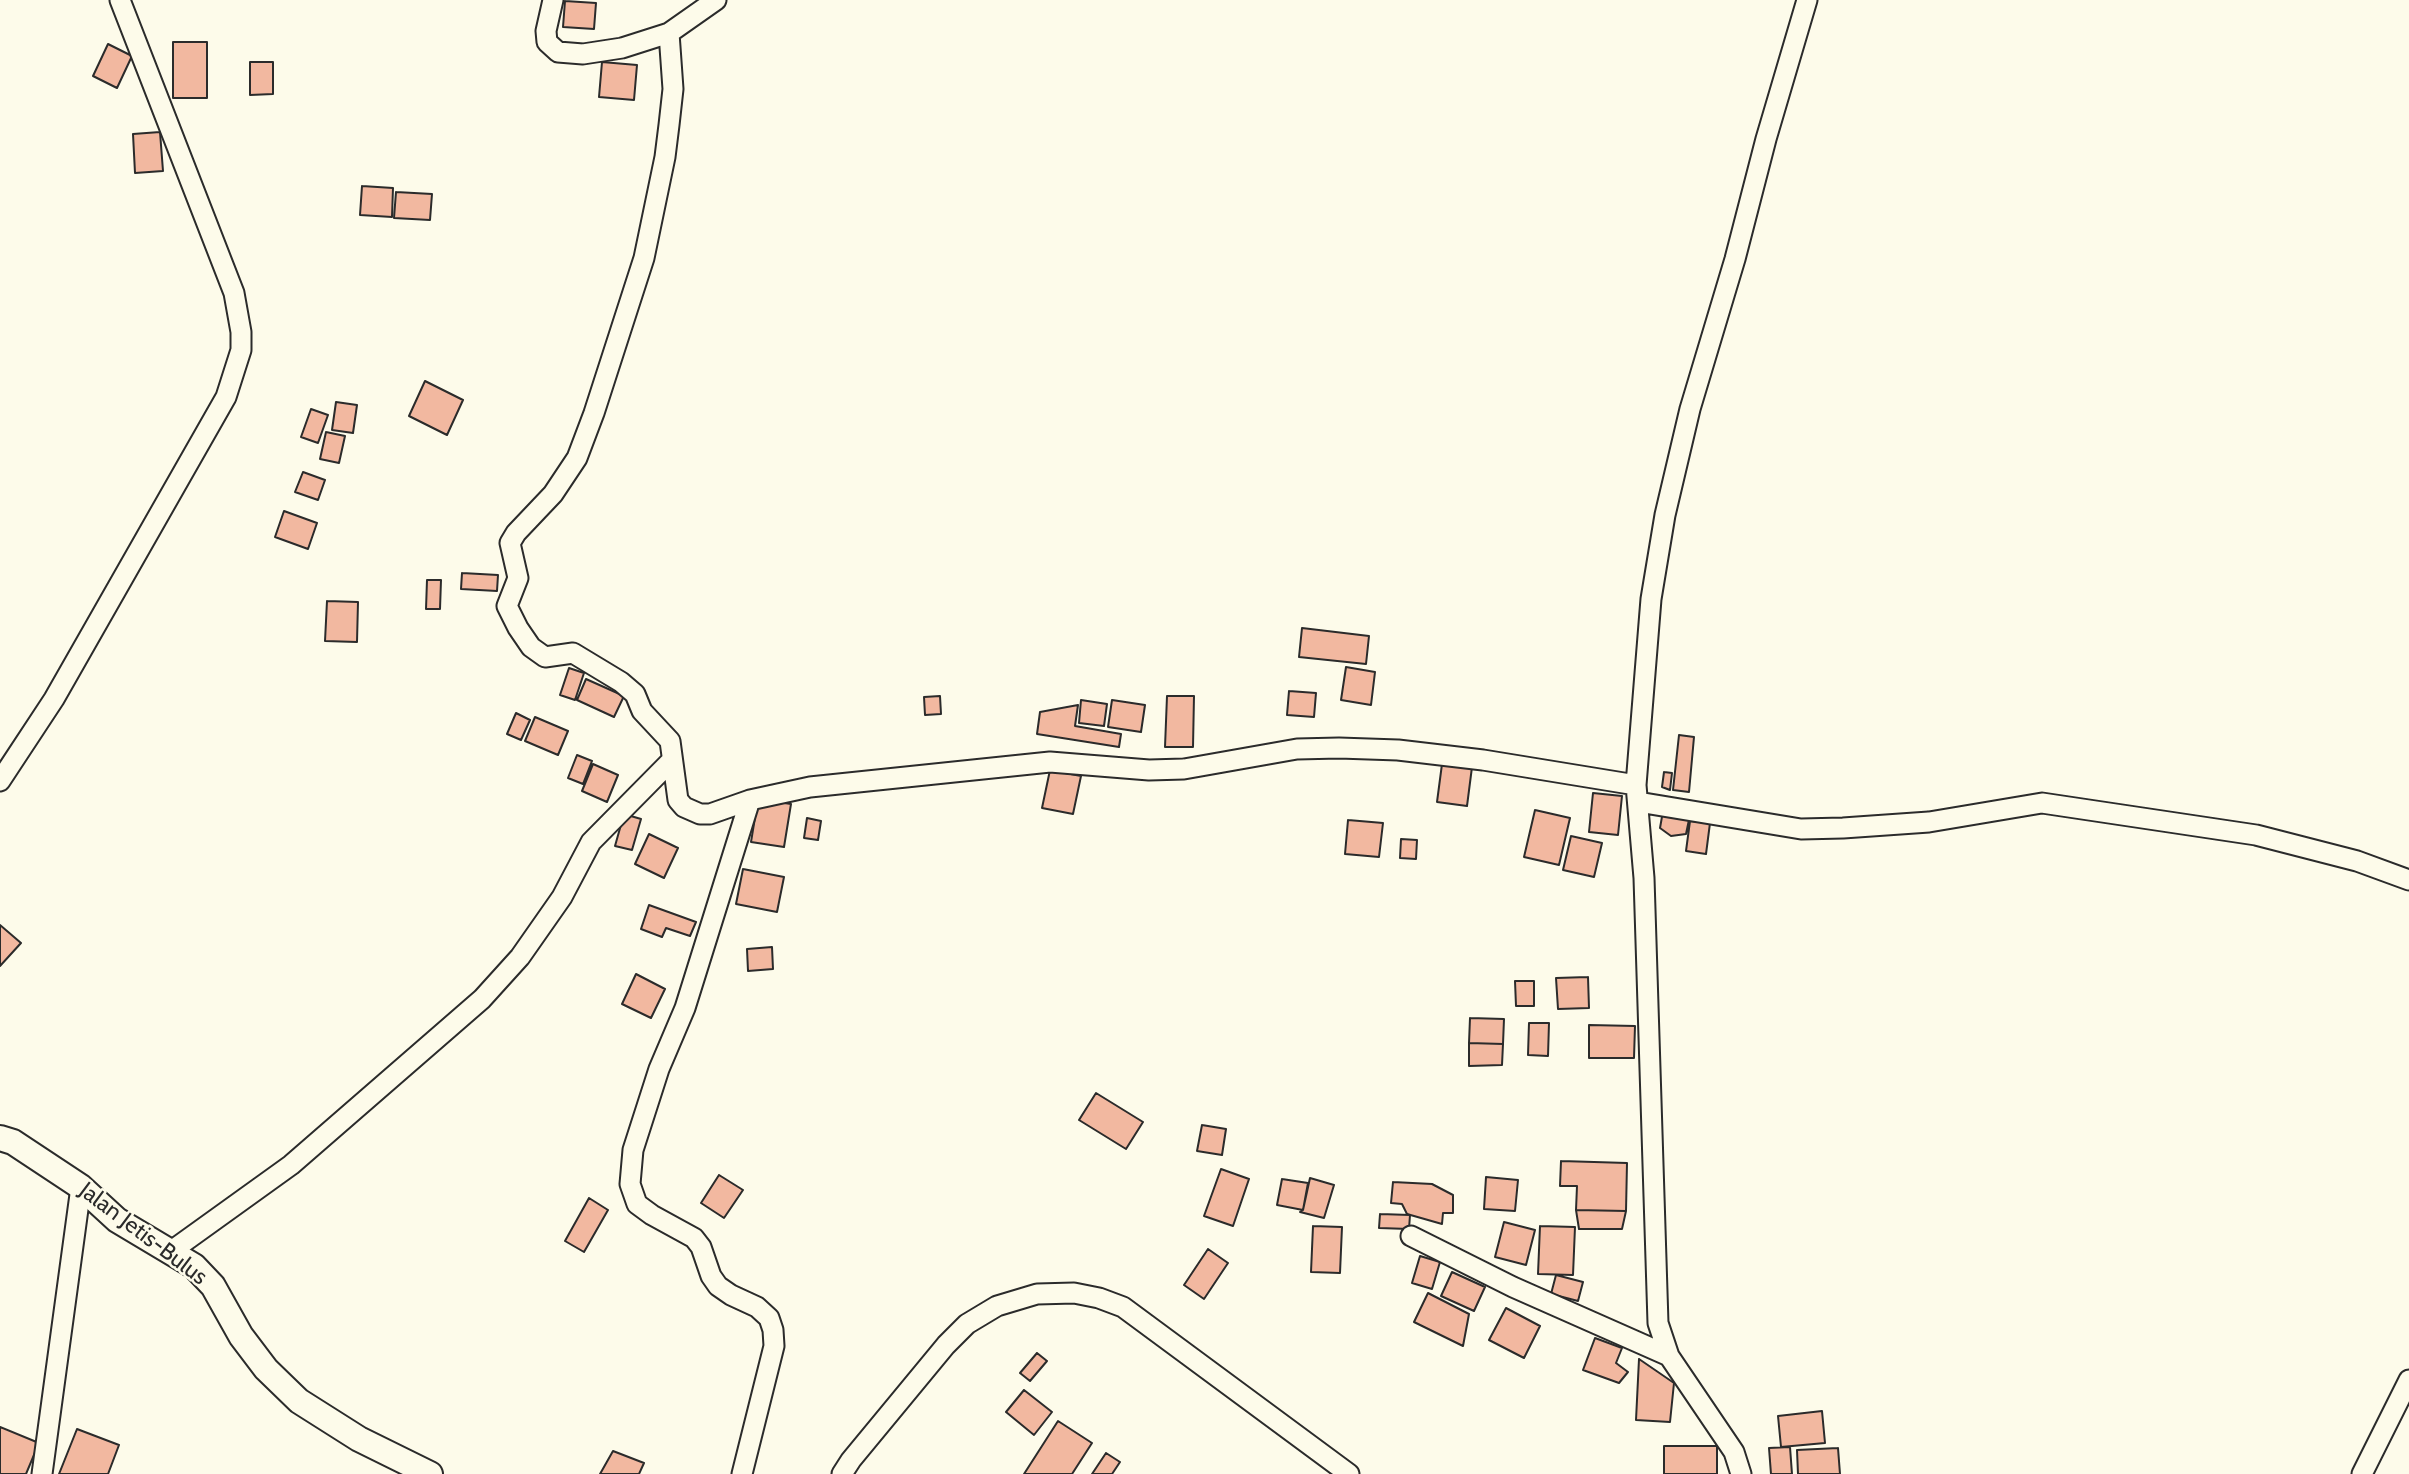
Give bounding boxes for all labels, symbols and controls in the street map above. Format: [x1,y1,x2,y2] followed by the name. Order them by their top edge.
[74,1177,212,1291] street label: Jalan Jetis-Bulus

